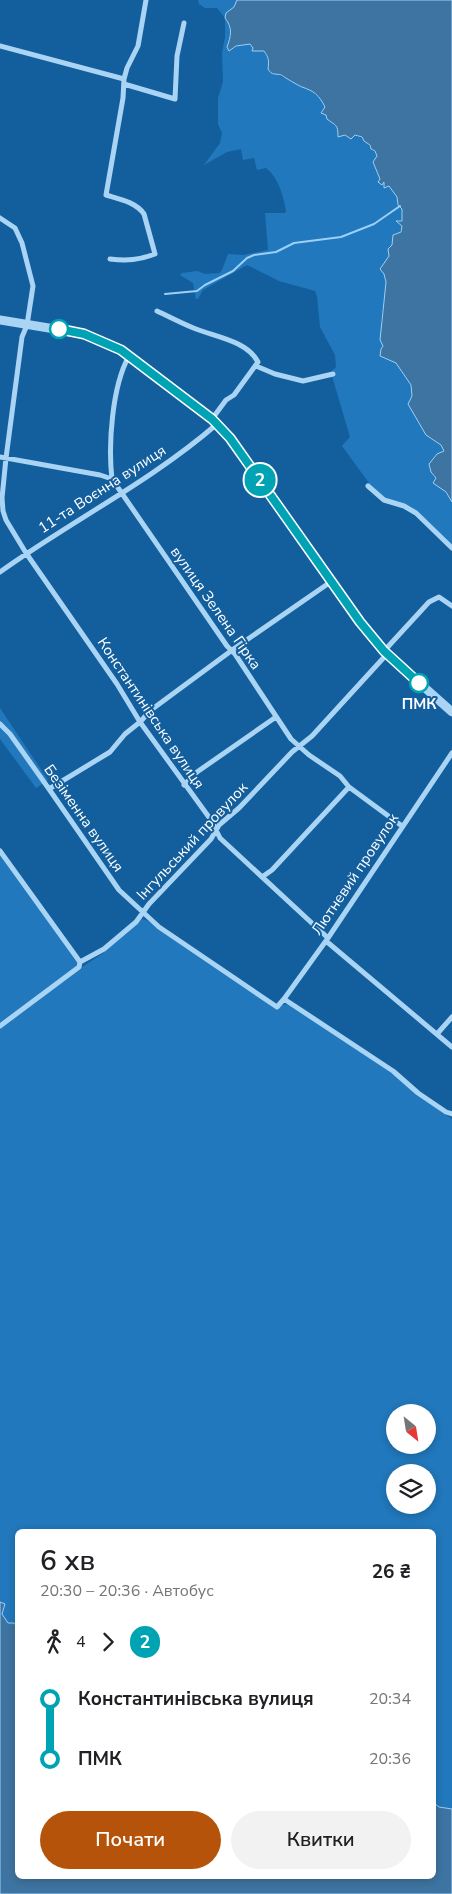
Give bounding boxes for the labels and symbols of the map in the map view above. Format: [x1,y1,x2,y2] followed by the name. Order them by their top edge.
[49,319,69,339] unlabelled marker
[34,440,170,538] street label: 11-та Воєнна вулиця
[244,464,276,496] line badge: 2
[166,543,266,673] street label: вулиця Зелена Гірка
[93,633,209,793] street label: Константинівська вулиця
[409,673,429,693] marker: ПМК
[402,694,437,714] place label: ПМК
[39,760,129,876] street label: Безіменна вулиця
[132,778,252,904] street label: Інгульський провулок
[307,809,403,939] street label: Лютневий провулок
[386,1404,436,1454] north arrow

